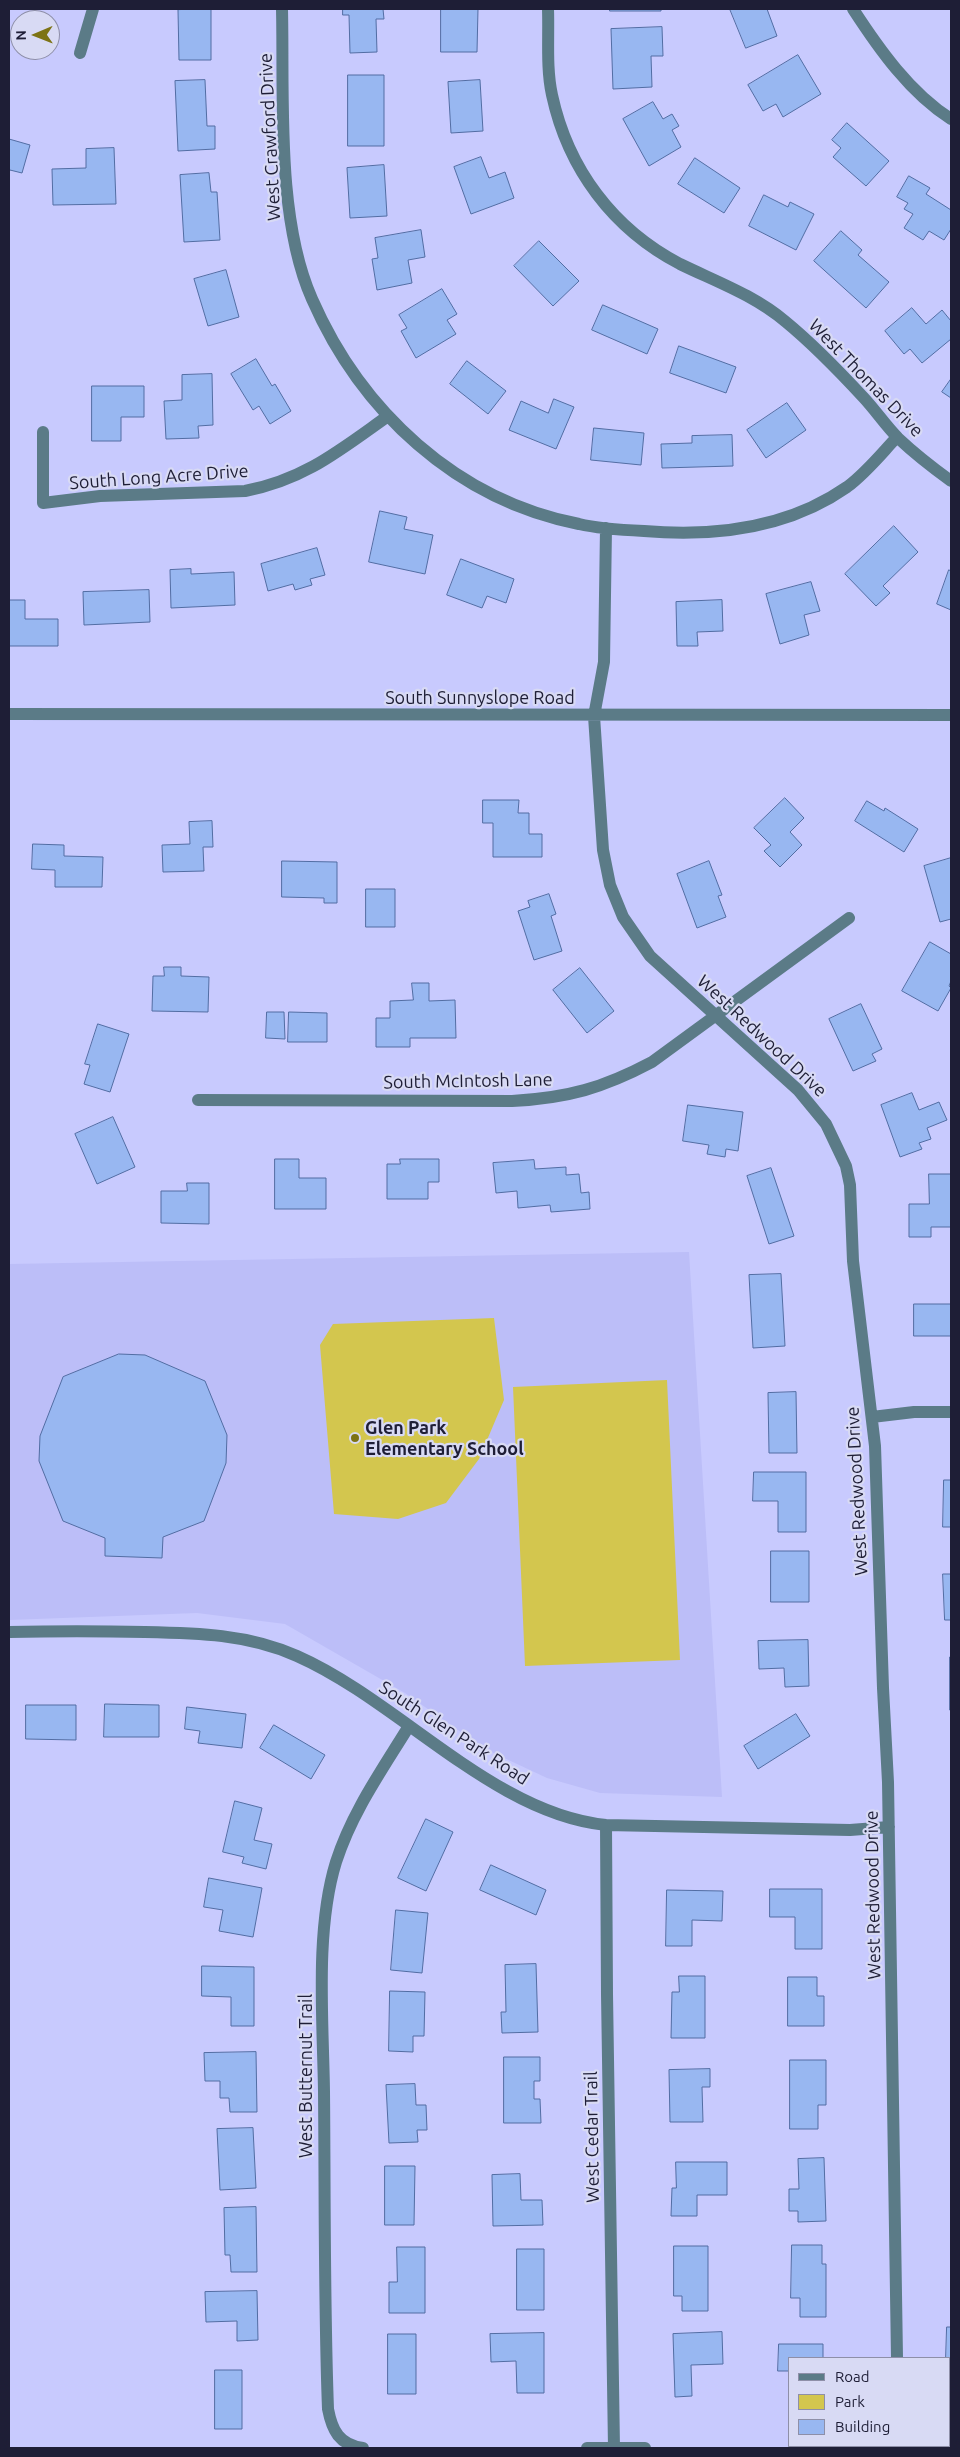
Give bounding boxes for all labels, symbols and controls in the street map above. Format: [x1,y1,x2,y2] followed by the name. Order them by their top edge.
[10,10,60,60] north arrow
[13,30,29,41] text: N
[255,53,285,221] street label: West Crawford Drive
[804,315,928,441] street label: West Thomas Drive
[69,460,249,494] street label: South Long Acre Drive
[385,687,575,709] street label: South Sunnyslope Road
[693,970,831,1102] street label: West Redwood Drive
[383,1069,553,1093] street label: South McIntosh Lane
[842,1406,872,1576] street label: West Redwood Drive
[365,1417,524,1460] place label: Glen Park Elementary School
[349,1432,361,1444] marker: Glen Park Elementary School
[375,1677,533,1789] street label: South Glen Park Road
[861,1810,885,1980] street label: West Redwood Drive
[295,1994,317,2158] street label: West Butternut Trail
[580,2071,604,2203] street label: West Cedar Trail
[788,2357,950,2447] legend
[835,2368,870,2385] text: Road
[835,2393,865,2410] text: Park
[835,2418,890,2435] text: Building

